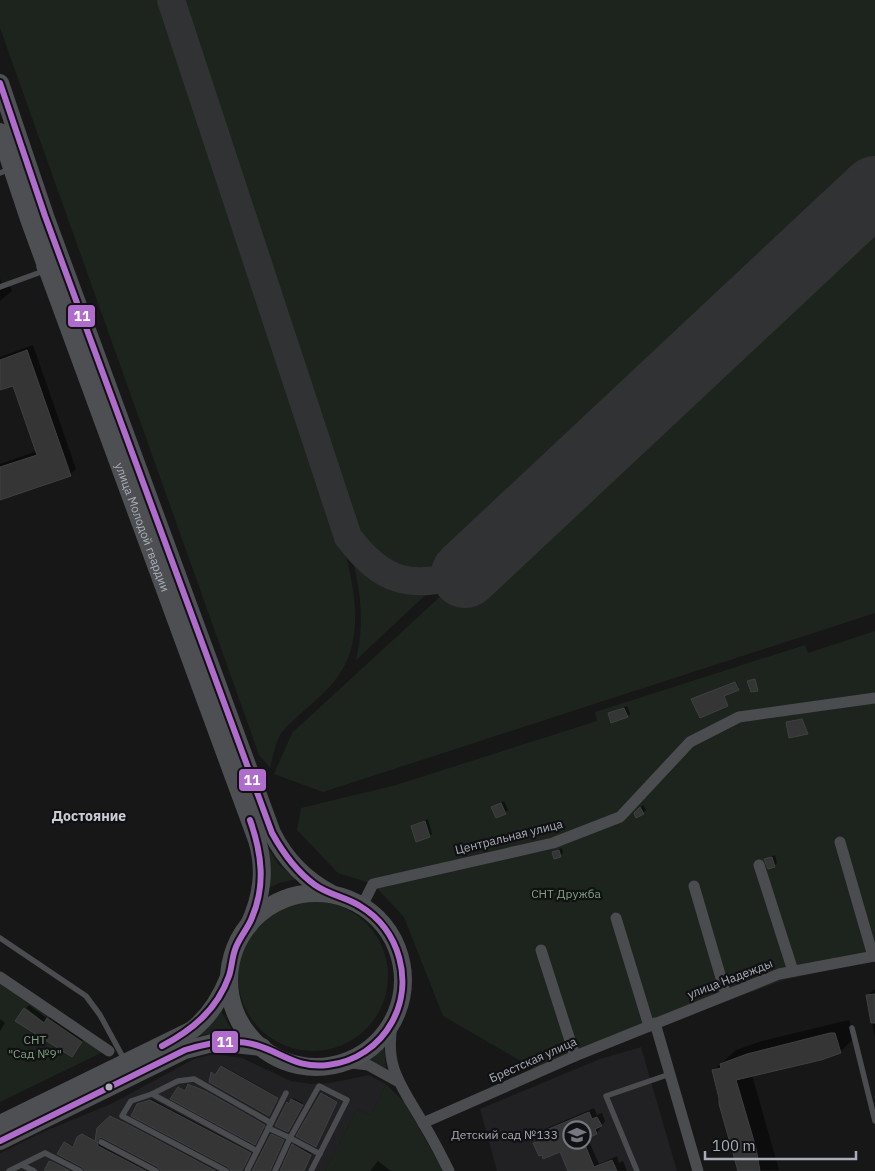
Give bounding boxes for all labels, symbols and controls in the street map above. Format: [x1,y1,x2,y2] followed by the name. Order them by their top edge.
[67,304,96,328] line badge: 11
[74,307,91,325] text: 11
[112,460,173,594] street label: улица Молодой гвардии
[238,768,267,792] line badge: 11
[244,771,261,789] text: 11
[52,807,126,825] district label: Достояние
[453,816,565,857] street label: Центральная улица
[531,886,601,901] park label: СНТ Дружба
[685,955,775,1002] street label: улица Надежды
[211,1030,239,1054] line badge: 11
[8,1032,62,1061] park label: СНТ "Сад №9"
[217,1033,234,1051] text: 11
[487,1033,579,1086] street label: Брестская улица
[104,1082,114,1092] unlabelled marker
[562,1120,592,1150] school or university icon: Детский сад №133
[451,1127,558,1142] place label: Детский сад №133
[705,1128,856,1160] scale bar
[712,1136,756,1155] text: 100 m

